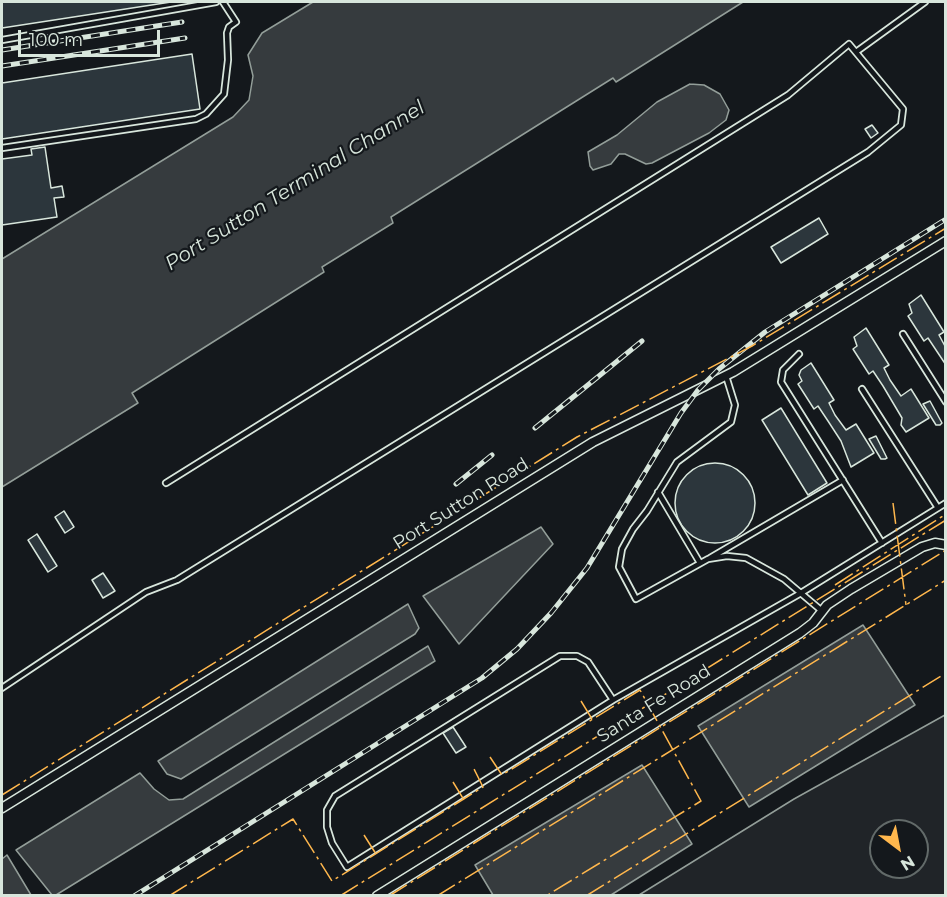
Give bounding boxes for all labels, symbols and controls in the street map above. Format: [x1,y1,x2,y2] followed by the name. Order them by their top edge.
[21,18,164,56] scale bar
[29,29,83,51] text: 100 m
[161,96,429,276] water label: Port Sutton Terminal Channel
[389,454,533,554] street label: Port Sutton Road
[593,660,715,748] street label: Santa Fe Road
[869,819,929,879] north arrow
[897,852,918,874] text: N

